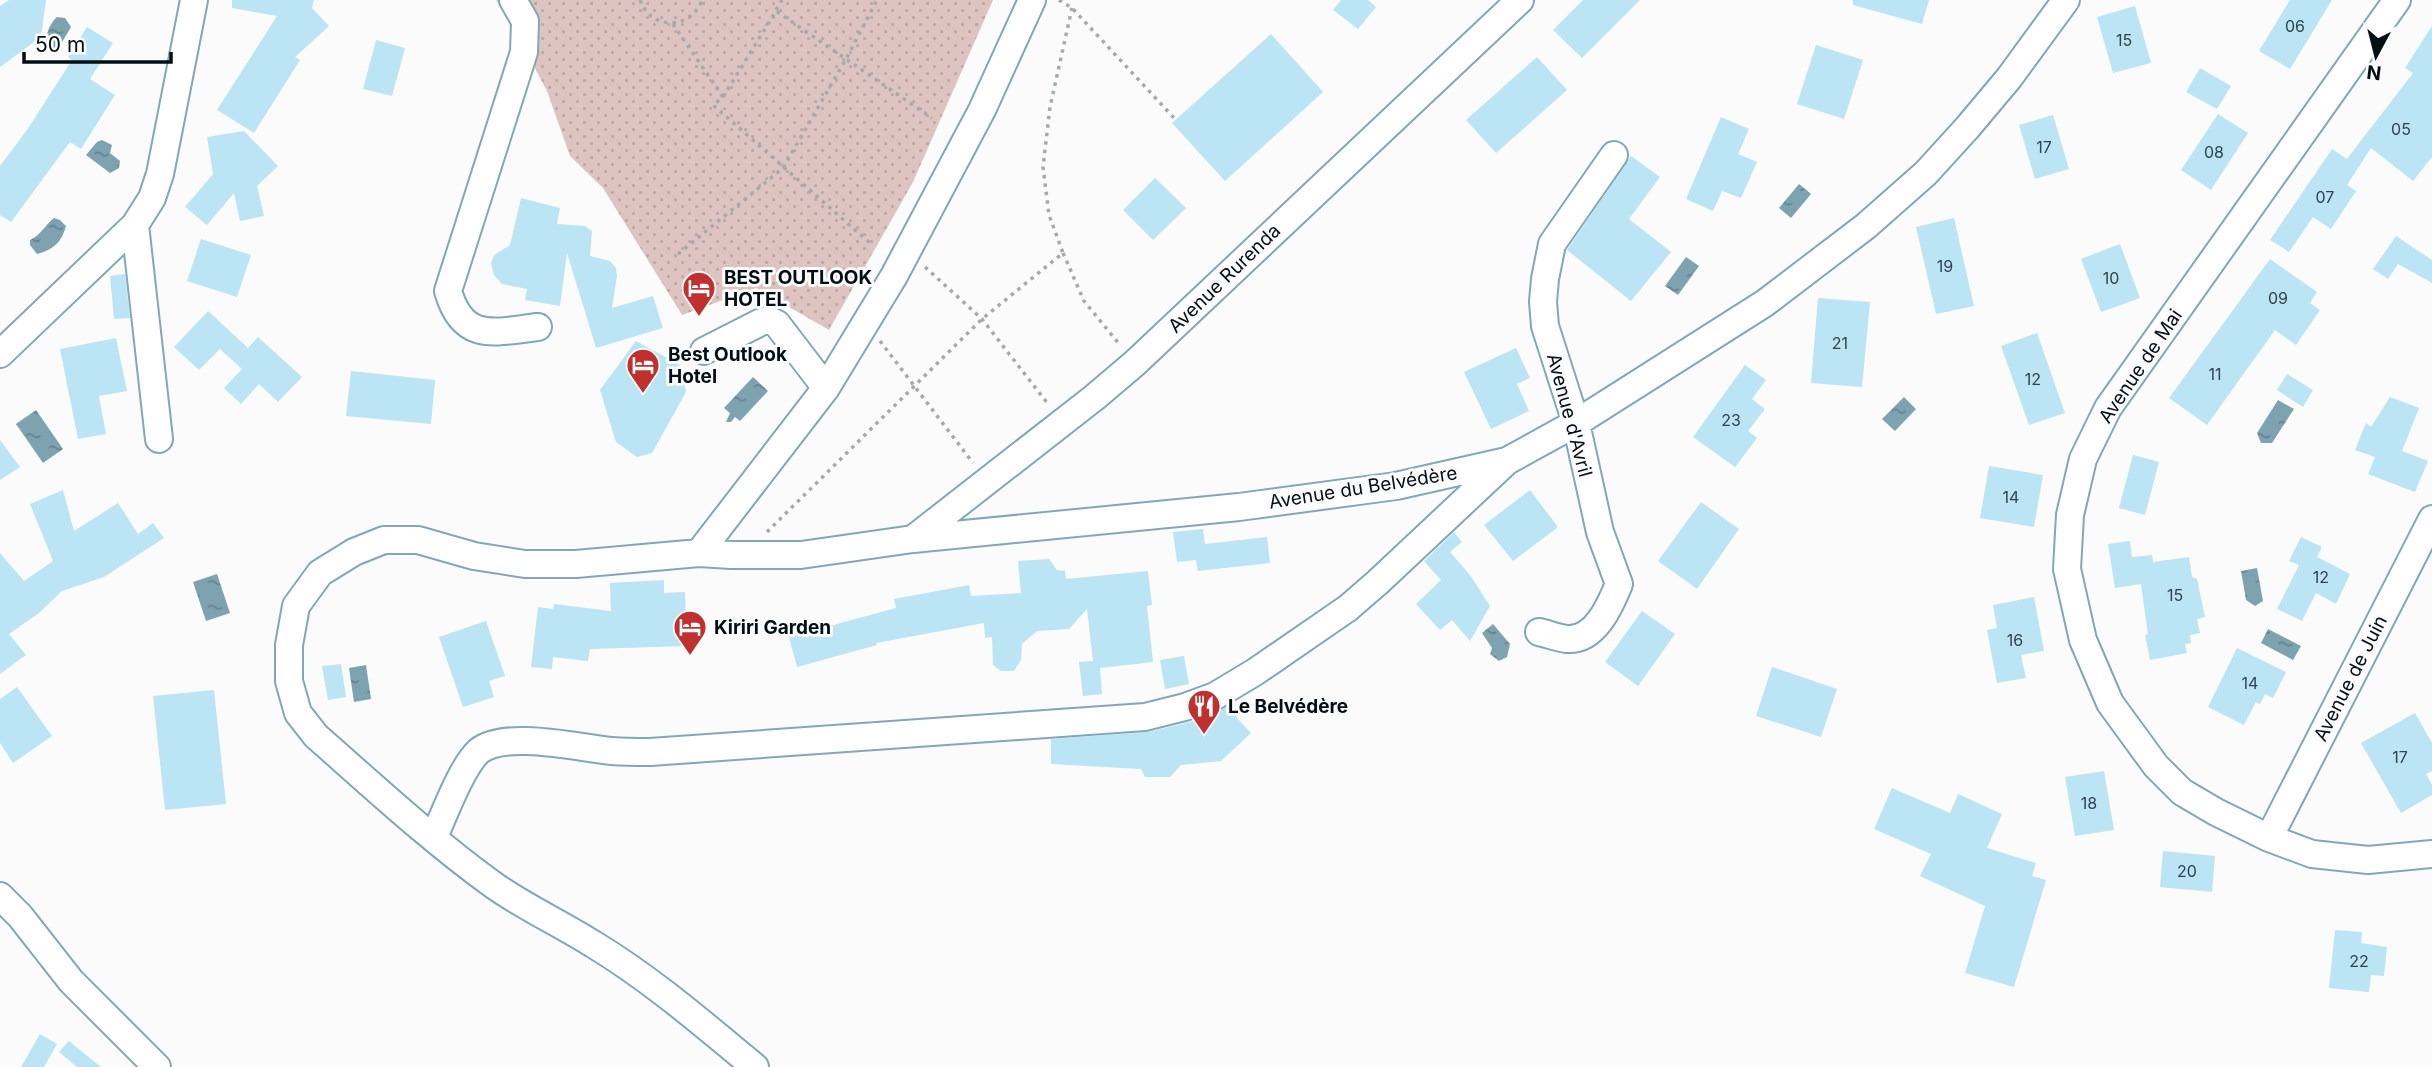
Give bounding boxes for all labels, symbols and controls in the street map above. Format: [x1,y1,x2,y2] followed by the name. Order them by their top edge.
[2285,16,2305,36] house number: 06
[24,21,172,65] scale bar
[2341,21,2411,91] north arrow
[2116,30,2132,50] house number: 15
[35,32,85,57] text: 50 m
[2365,60,2383,85] text: N
[2391,119,2411,139] house number: 05
[2036,137,2052,157] house number: 17
[2204,142,2224,162] house number: 08
[2316,187,2334,207] house number: 07
[1163,219,1285,338] street label: Avenue Rurenda
[1937,256,1953,276] house number: 19
[724,266,872,311] place label: BEST OUTLOOK HOTEL
[2103,268,2119,288] house number: 10
[680,269,718,318] hotel icon: BEST OUTLOOK HOTEL
[2268,288,2288,308] house number: 09
[2094,305,2187,428] street label: Avenue de Mai
[1832,333,1848,353] house number: 21
[668,343,787,388] place label: Best Outlook Hotel
[624,346,662,395] hotel icon: Best Outlook Hotel
[1542,351,1597,479] street label: Avenue d'Avril
[2208,364,2222,384] house number: 11
[2025,369,2041,389] house number: 12
[1721,410,1741,430] house number: 23
[1267,461,1459,514] street label: Avenue du Belvédère
[2003,487,2019,507] house number: 14
[2313,567,2329,587] house number: 12
[2167,585,2183,605] house number: 15
[671,608,709,657] hotel icon: Kiriri Garden
[2309,612,2392,745] street label: Avenue de Juin
[714,616,831,639] place label: Kiriri Garden
[2007,630,2023,650] house number: 16
[2242,673,2258,693] house number: 14
[1185,687,1223,736] restaurant icon: Le Belvédère
[1228,695,1348,718] place label: Le Belvédère
[2392,747,2408,767] house number: 17
[2081,793,2097,813] house number: 18
[2177,861,2197,881] house number: 20
[2349,951,2369,971] house number: 22

